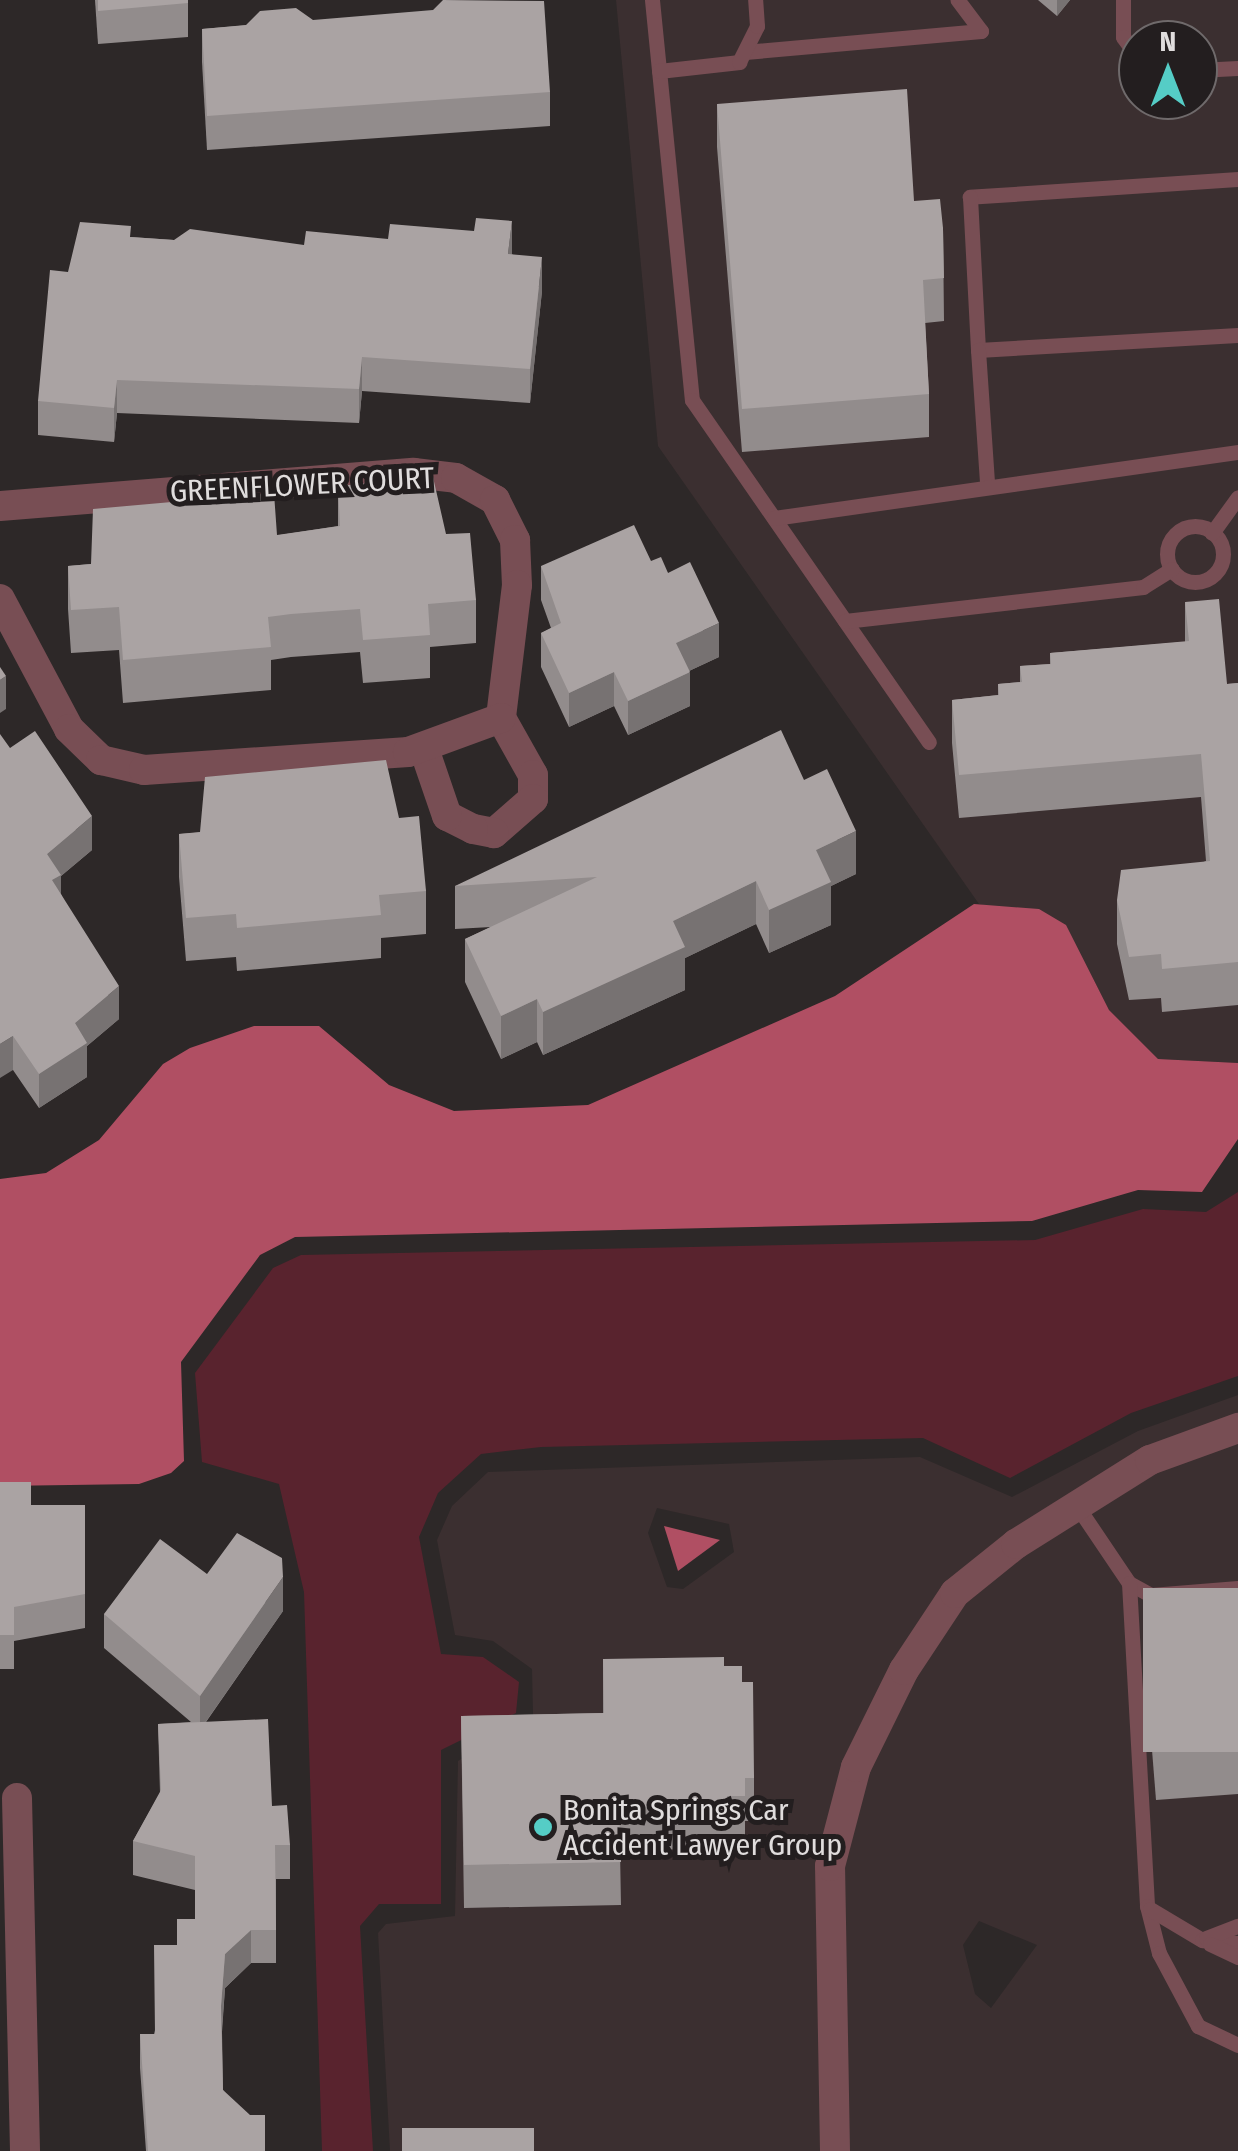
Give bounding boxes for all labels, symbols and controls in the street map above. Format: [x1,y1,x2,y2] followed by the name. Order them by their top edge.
[1118,20,1218,120] north arrow
[1160,25,1176,58] text: N
[169,460,435,510] street label: GREENFLOWER COURT
[563,1792,842,1862] place label: Bonita Springs Car Accident Lawyer Group
[532,1816,554,1838] marker: Bonita Springs Car Accident Lawyer Group

